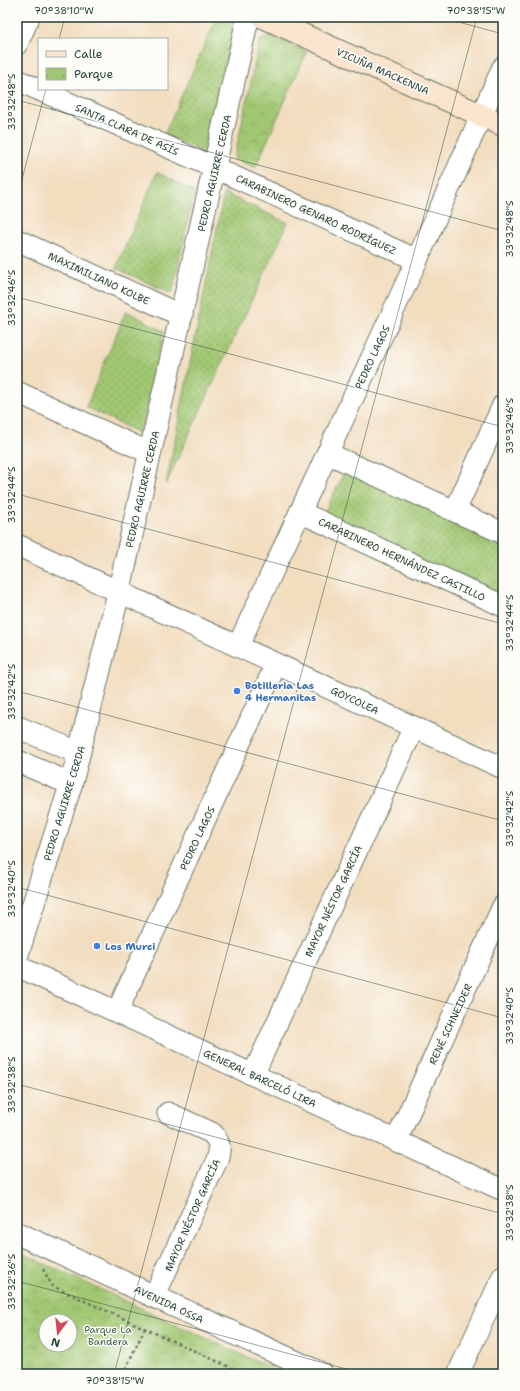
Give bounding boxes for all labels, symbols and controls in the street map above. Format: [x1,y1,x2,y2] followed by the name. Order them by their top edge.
[34,4,94,17] text: 70°38'10"W
[447,4,506,17] text: 70°38'15"W
[38,38,168,90] legend
[334,45,431,98] street label: VICUÑA MACKENNA
[74,46,103,62] text: Calle
[74,66,113,82] text: Parque
[5,73,18,130] text: 33°32'48"S
[73,101,181,158] street label: SANTA CLARA DE ASÍS
[195,113,234,233] street label: PEDRO AGUIRRE CERDA
[234,172,398,257] street label: CARABINERO GENARO RODRÍGUEZ
[503,200,516,257] text: 33°32'48"S
[46,249,152,308] street label: MAXIMILIANO KOLBE
[5,269,18,326] text: 33°32'46"S
[352,323,393,391] street label: PEDRO LAGOS
[503,397,516,454] text: 33°32'46"S
[123,429,162,549] street label: PEDRO AGUIRRE CERDA
[5,466,18,523] text: 33°32'44"S
[316,515,487,604] street label: CARABINERO HERNÁNDEZ CASTILLO
[503,594,516,651] text: 33°32'44"S
[5,663,18,720] text: 33°32'42"S
[245,679,316,704] place label: Botilleria Las 4 Hermanitas
[329,684,381,717] street label: GOYCOLEA
[232,686,242,696] marker: Botilleria Las 4 Hermanitas
[41,744,88,862] street label: PEDRO AGUIRRE CERDA
[503,790,516,847] text: 33°32'42"S
[177,804,218,872] street label: PEDRO LAGOS
[302,843,365,959] street label: MAYOR NÉSTOR GARCÍA
[5,860,18,918] text: 33°32'40"S
[105,940,155,953] place label: Los Murci
[92,941,102,951] marker: Los Murci
[426,982,475,1067] street label: RENÉ SCHNEIDER
[503,987,516,1045] text: 33°32'40"S
[201,1047,318,1110] street label: GENERAL BARCELÓ LIRA
[5,1056,18,1114] text: 33°32'38"S
[162,1157,223,1273] street label: MAYOR NÉSTOR GARCÍA
[503,1184,516,1242] text: 33°32'38"S
[5,1253,18,1310] text: 33°32'36"S
[132,1283,206,1326] street label: AVENIDA OSSA
[38,1313,78,1353] north arrow
[84,1323,133,1348] park label: Parque La Bandera
[49,1334,62,1351] text: N
[86,1374,145,1387] text: 70°38'15"W

